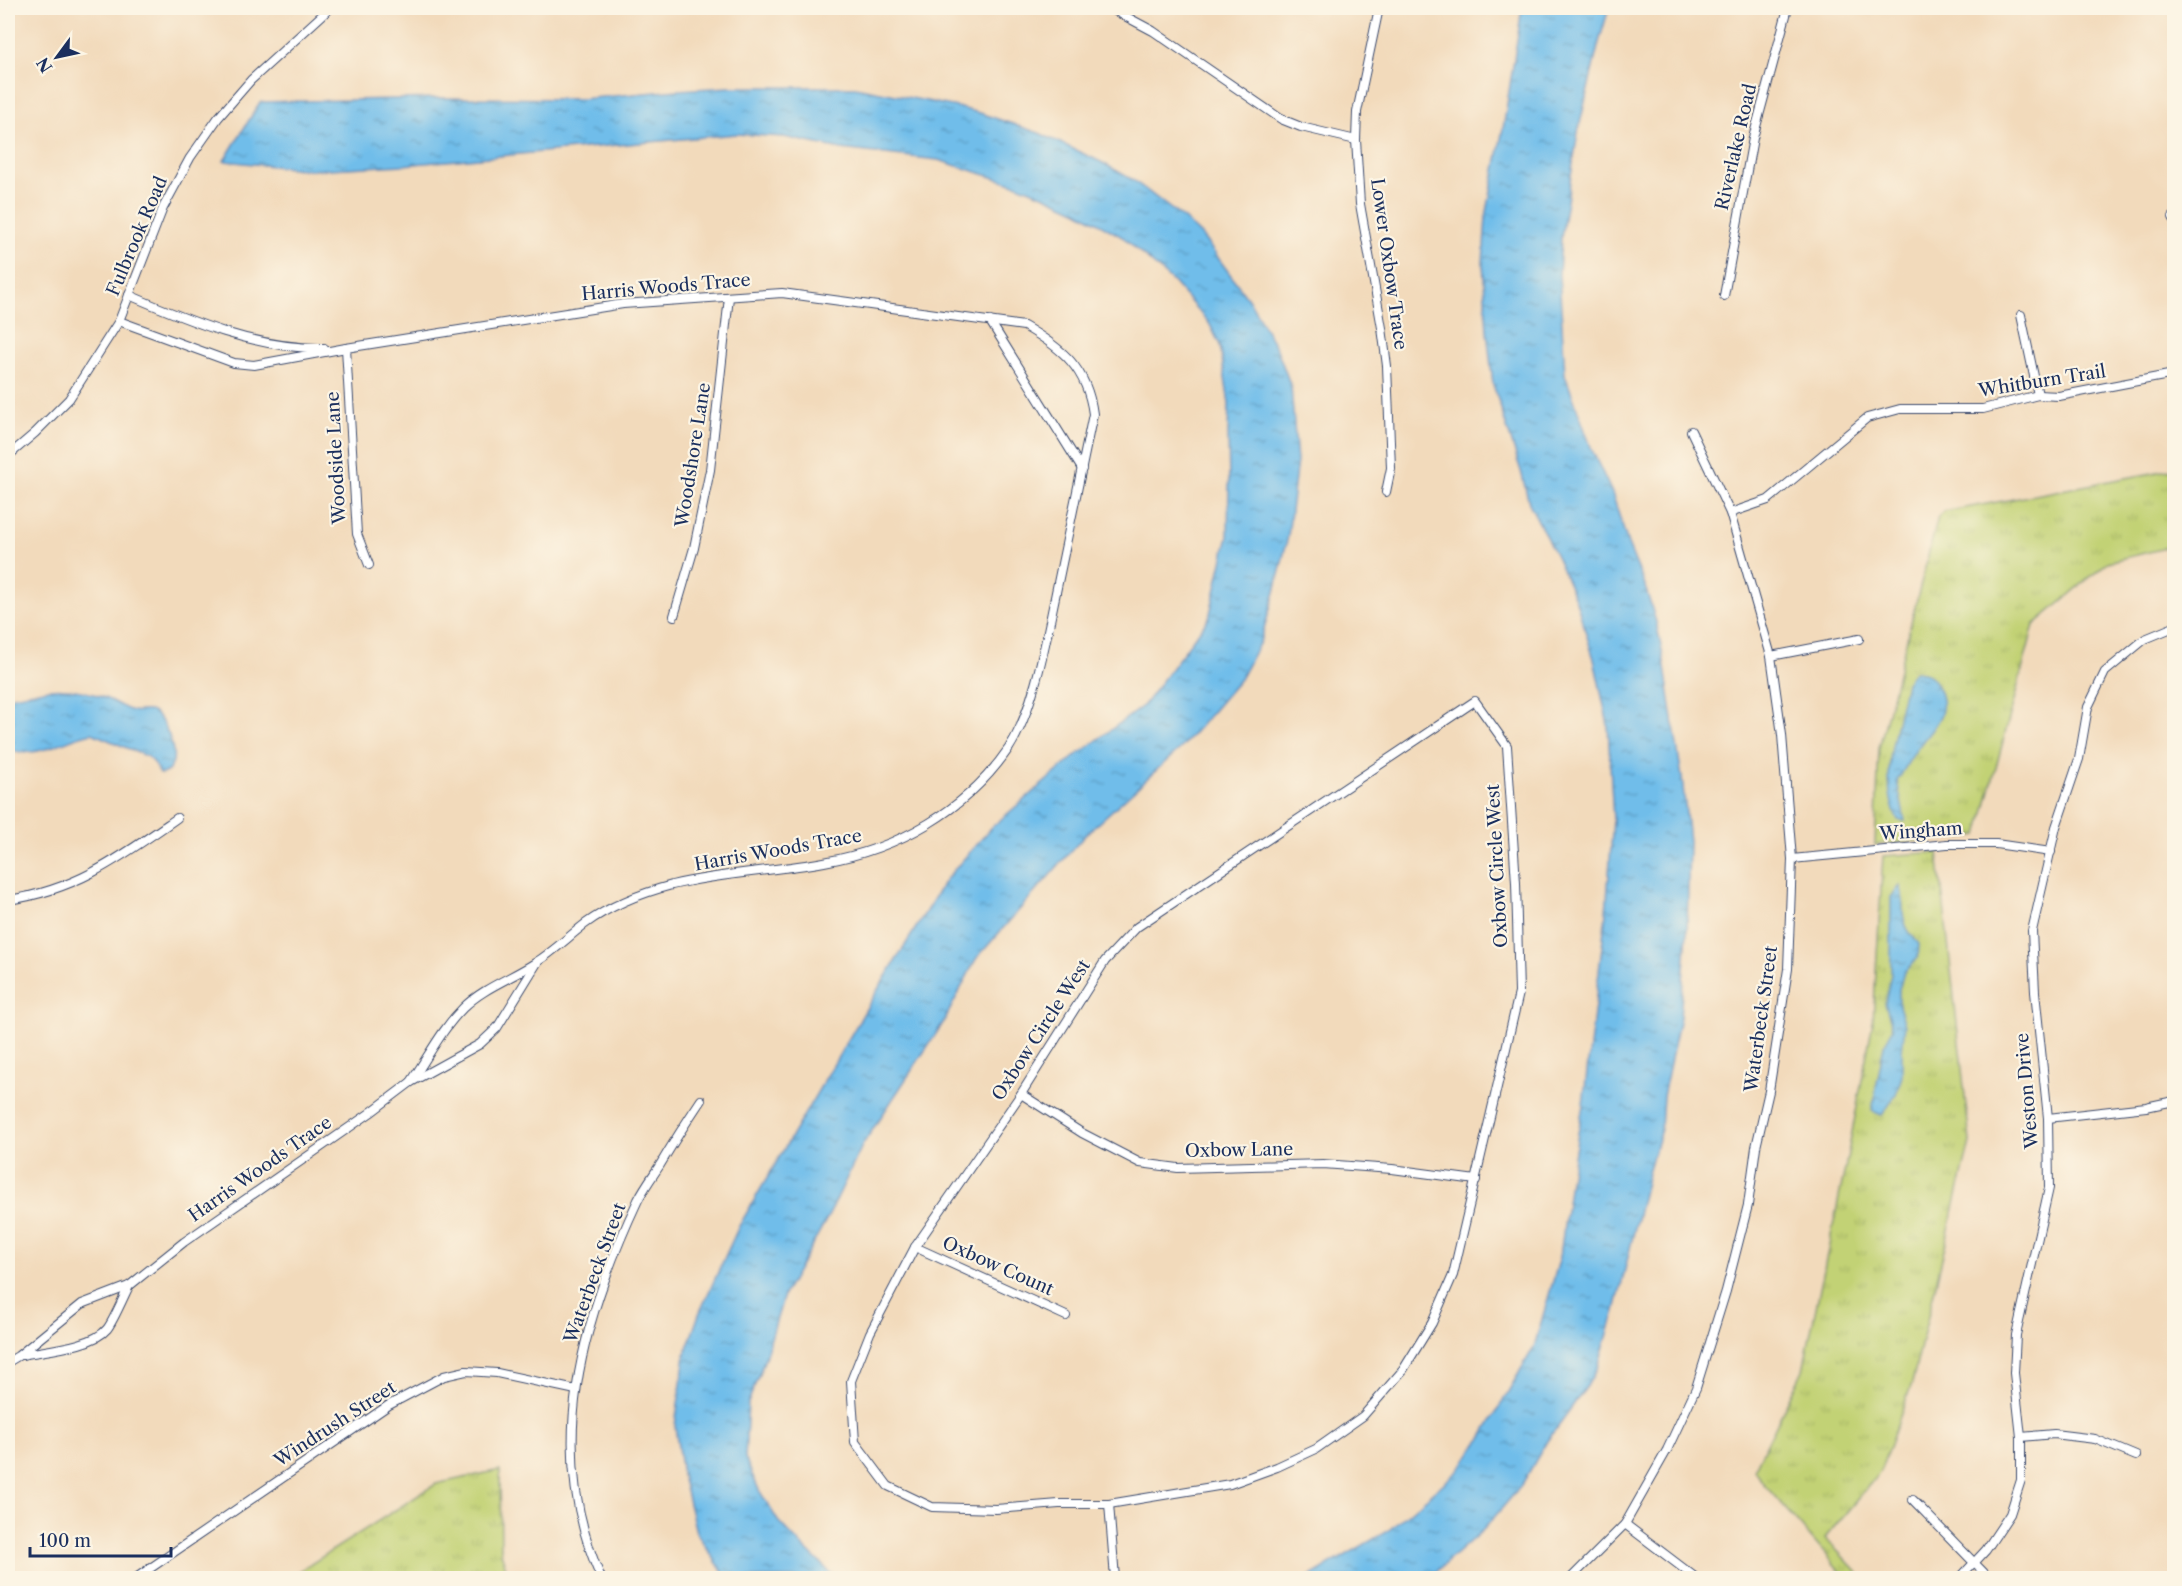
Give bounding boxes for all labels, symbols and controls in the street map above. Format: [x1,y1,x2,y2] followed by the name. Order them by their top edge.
[27,27,87,87] north arrow
[32,54,57,76] text: N
[1711,82,1761,212] street label: Riverlake Road
[102,173,172,299] street label: Fulbrook Road
[1366,177,1412,351] street label: Lower Oxbow Trace
[581,269,751,305] street label: Harris Woods Trace
[1976,360,2107,402] street label: Whitburn Trail
[671,381,715,530] street label: Woodshore Lane
[322,391,351,526] street label: Woodside Lane
[1482,783,1512,948] street label: Oxbow Circle West
[1878,817,1964,845] street label: Wingham
[693,824,863,876] street label: Harris Woods Trace
[1740,944,1782,1095] street label: Waterbeck Street
[987,955,1095,1105] street label: Oxbow Circle West
[2011,1032,2043,1151] street label: Weston Drive
[184,1111,336,1227] street label: Harris Woods Trace
[1185,1138,1293,1162] street label: Oxbow Lane
[559,1199,631,1347] street label: Waterbeck Street
[939,1232,1058,1301] street label: Oxbow Count
[269,1376,401,1472] street label: Windrush Street
[30,1520,171,1558] scale bar
[39,1530,91,1552] text: 100 m

